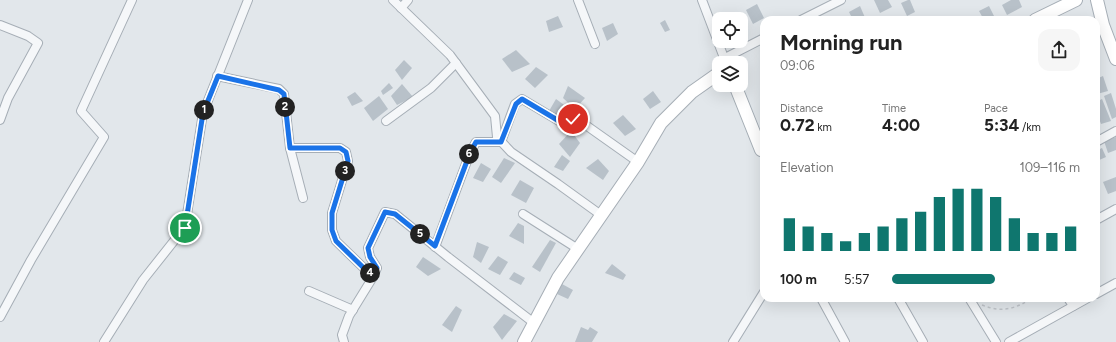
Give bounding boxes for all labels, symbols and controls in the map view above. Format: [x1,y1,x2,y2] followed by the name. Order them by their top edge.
[712,12,748,92] map controls
[712,12,748,48] button: locate
[780,29,903,56] text: Morning run
[1038,29,1080,71] button: share
[712,56,748,92] button: layers
[780,58,815,73] text: 09:06
[275,97,295,117] pin: 2
[194,100,214,120] pin: 1
[282,100,288,113] text: 2
[556,102,590,136] pin
[780,102,823,115] text: Distance
[882,102,906,115] text: Time
[984,102,1008,115] text: Pace
[202,103,206,116] text: 1
[562,108,584,130] icon: check
[780,115,815,135] text: 0.72
[882,115,920,135] text: 4:00
[984,115,1019,135] text: 5:34
[815,121,832,134] text: km
[1019,121,1041,134] text: /km
[459,144,479,164] pin: 6
[466,147,472,160] text: 6
[780,160,833,175] text: Elevation
[1019,160,1080,175] text: 109–116 m
[335,161,355,181] pin: 3
[342,164,348,177] text: 3
[168,211,202,245] pin
[174,217,196,239] icon: arrive
[410,224,430,244] pin: 5
[417,227,423,240] text: 5
[360,263,380,283] pin: 4
[367,266,373,279] text: 4
[780,272,817,287] text: 100 m
[844,272,869,287] text: 5:57

